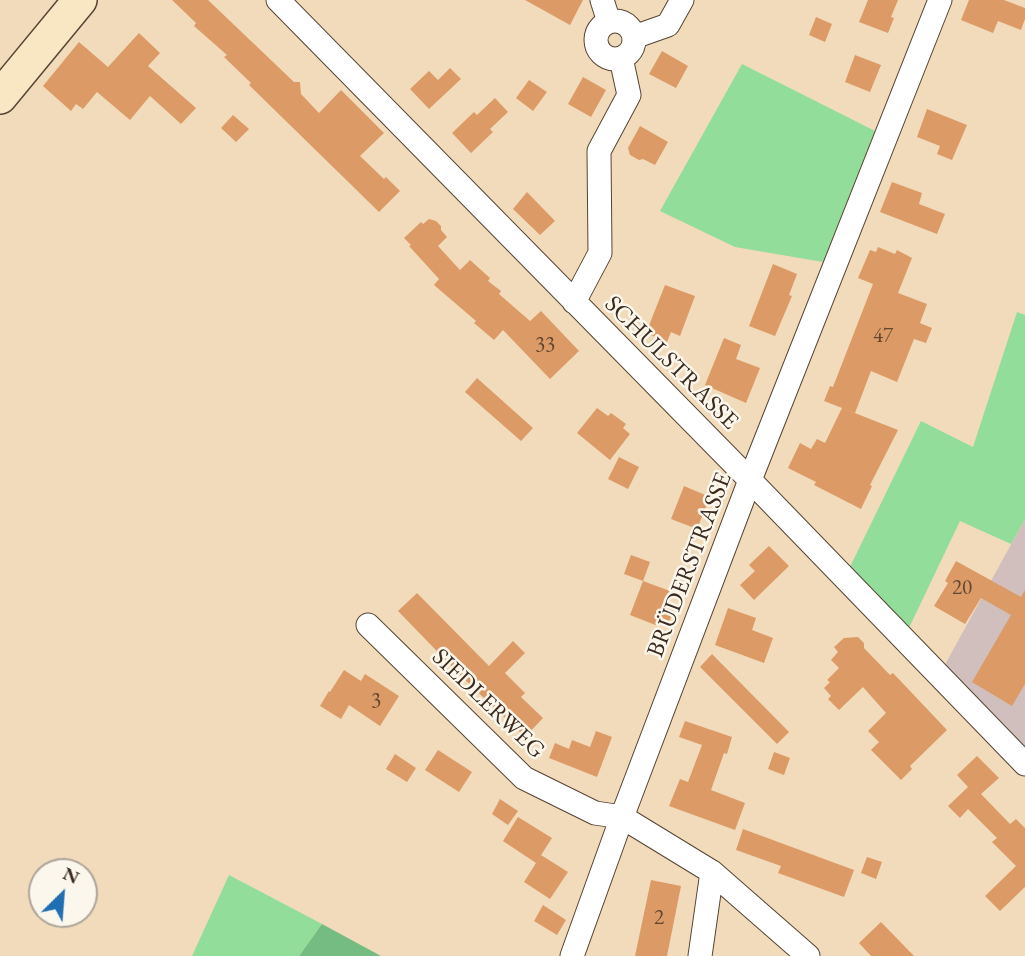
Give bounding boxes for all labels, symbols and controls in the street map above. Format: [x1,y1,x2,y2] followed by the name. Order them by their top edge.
[598,290,744,436] street label: SCHULSTRASSE
[873,323,893,349] house number: 47
[535,332,555,358] house number: 33
[642,469,738,661] street label: BRÜDERSTRASSE
[952,575,972,601] house number: 20
[426,643,550,765] street label: SIEDLERWEG
[371,688,381,714] house number: 3
[28,858,98,928] north arrow
[59,861,83,890] text: N
[654,905,664,931] house number: 2

